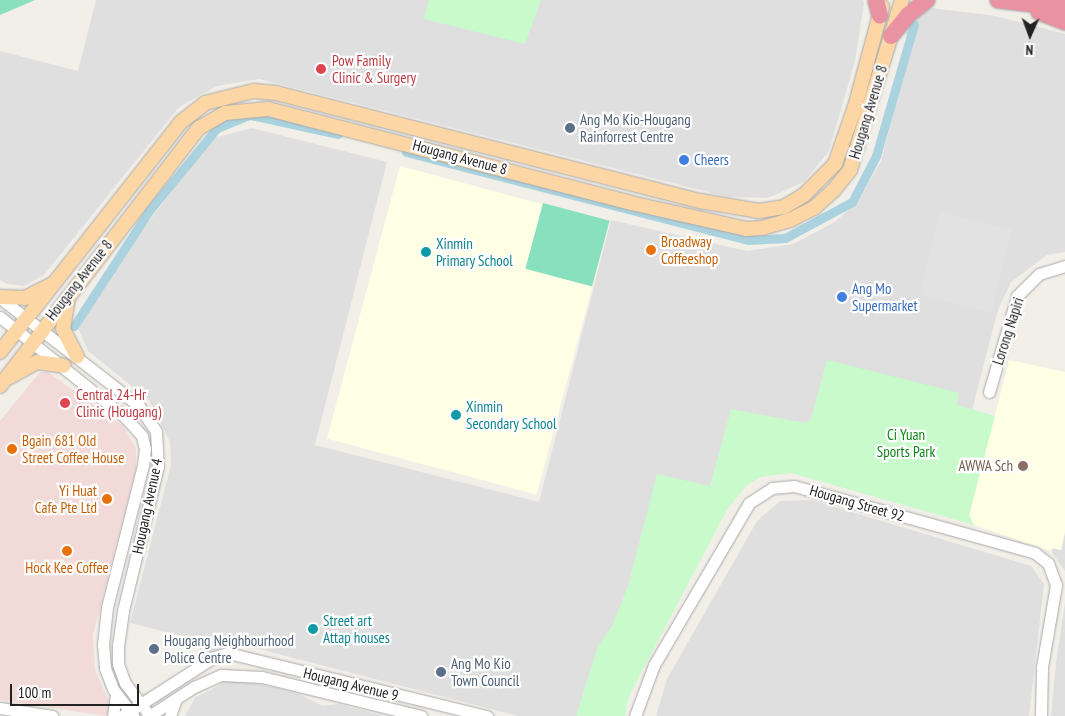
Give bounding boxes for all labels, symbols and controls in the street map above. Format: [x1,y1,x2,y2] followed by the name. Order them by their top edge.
[1005,10,1055,60] north arrow
[1025,41,1034,59] text: N
[332,51,416,86] place label: Pow Family Clinic & Surgery
[314,62,328,76] marker: Pow Family Clinic & Surgery
[845,63,891,161] street label: Hougang Avenue 8
[580,110,691,145] place label: Ang Mo Kio-Hougang Rainforrest Centre
[564,122,576,134] marker: Ang Mo Kio-Hougang Rainforrest Centre
[411,136,509,178] street label: Hougang Avenue 8
[694,151,729,169] place label: Cheers
[678,154,690,166] marker: Cheers
[661,232,718,267] place label: Broadway Coffeeshop
[436,234,513,269] place label: Xinmin Primary School
[42,236,116,324] street label: Hougang Avenue 8
[645,244,657,256] marker: Broadway Coffeeshop
[420,246,432,258] marker: Xinmin Primary School
[852,279,918,314] place label: Ang Mo Supermarket
[836,291,848,303] marker: Ang Mo Supermarket
[989,295,1027,367] street label: Lorong Napiri
[76,385,162,420] place label: Central 24-Hr Clinic (Hougang)
[58,396,72,410] marker: Central 24-Hr Clinic (Hougang)
[466,397,557,432] place label: Xinmin Secondary School
[450,409,462,421] marker: Xinmin Secondary School
[877,425,935,460] park label: Ci Yuan Sports Park
[22,431,124,466] place label: Bgain 681 Old Street Coffee House
[6,443,18,455] marker: Bgain 681 Old Street Coffee House
[128,456,166,556] street label: Hougang Avenue 4
[958,457,1013,475] place label: AWWA Sch
[1017,460,1029,472] marker: AWWA Sch
[35,481,97,516] place label: Yi Huat Cafe Pte Ltd
[808,481,906,525] street label: Hougang Street 92
[101,493,113,505] marker: Yi Huat Cafe Pte Ltd
[61,545,73,557] marker: Hock Kee Coffee
[25,559,109,577] place label: Hock Kee Coffee
[323,611,390,646] place label: Street art Attap houses
[307,623,319,635] marker: Street art Attap houses
[164,631,294,666] place label: Hougang Neighbourhood Police Centre
[148,643,160,655] marker: Hougang Neighbourhood Police Centre
[451,654,519,689] place label: Ang Mo Kio Town Council
[301,663,401,705] street label: Hougang Avenue 9
[435,666,447,678] marker: Ang Mo Kio Town Council
[12,674,141,706] scale bar
[18,683,51,702] text: 100 m

